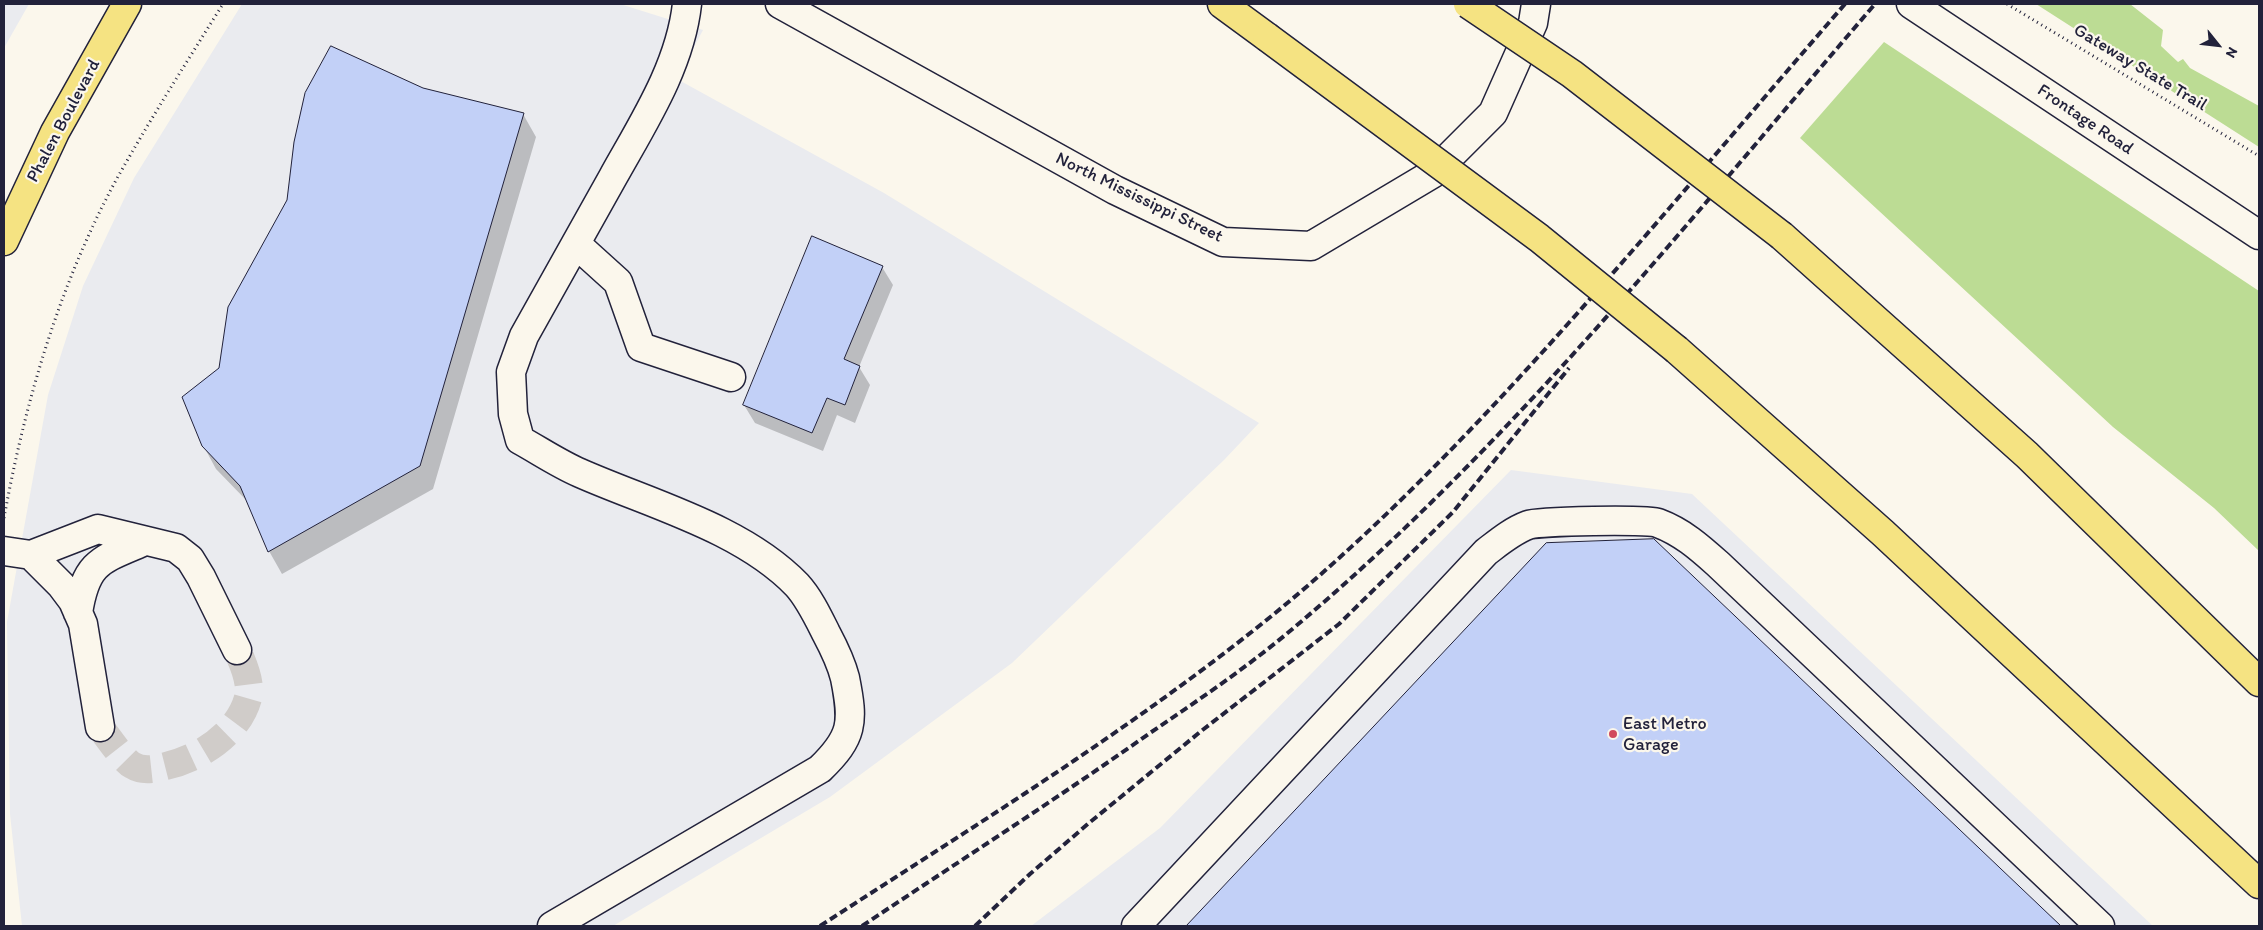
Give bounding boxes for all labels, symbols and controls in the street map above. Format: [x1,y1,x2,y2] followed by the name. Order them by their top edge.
[2069,20,2211,116] street label: Gateway State Trail
[2193,20,2243,70] north arrow
[2222,44,2241,61] text: N
[22,56,106,186] street label: Phalen Boulevard
[2033,80,2137,160] street label: Frontage Road
[1052,148,1226,248] street label: North Mississippi Street
[1623,713,1707,756] place label: East Metro Garage
[1607,728,1619,740] marker: East Metro Garage

